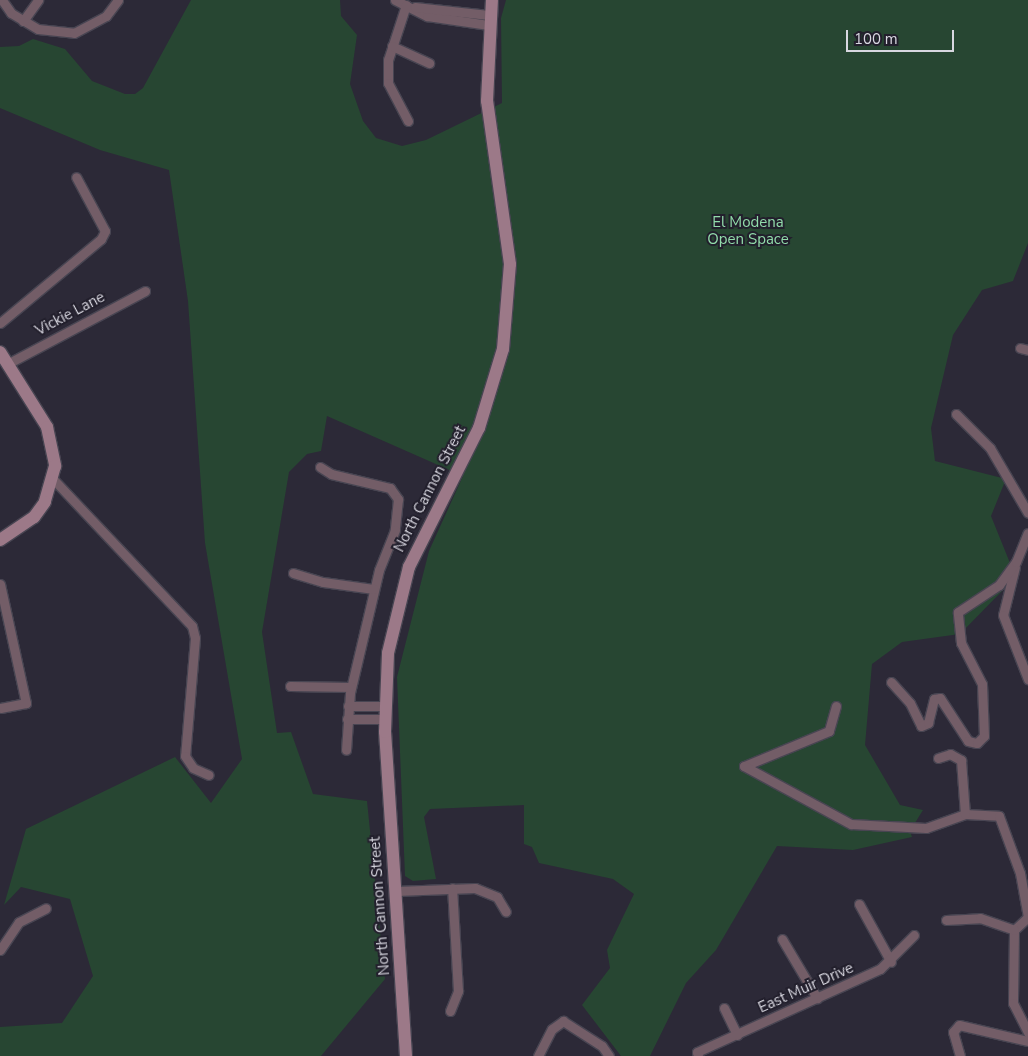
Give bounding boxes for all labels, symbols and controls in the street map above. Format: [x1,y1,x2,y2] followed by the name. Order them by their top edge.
[848,20,956,52] scale bar
[854,29,898,49] text: 100 m
[707,213,789,248] park label: El Modena Open Space
[32,288,108,340] street label: Vickie Lane
[390,423,470,555] street label: North Cannon Street
[366,836,394,976] street label: North Cannon Street
[756,959,856,1017] street label: East Muir Drive

